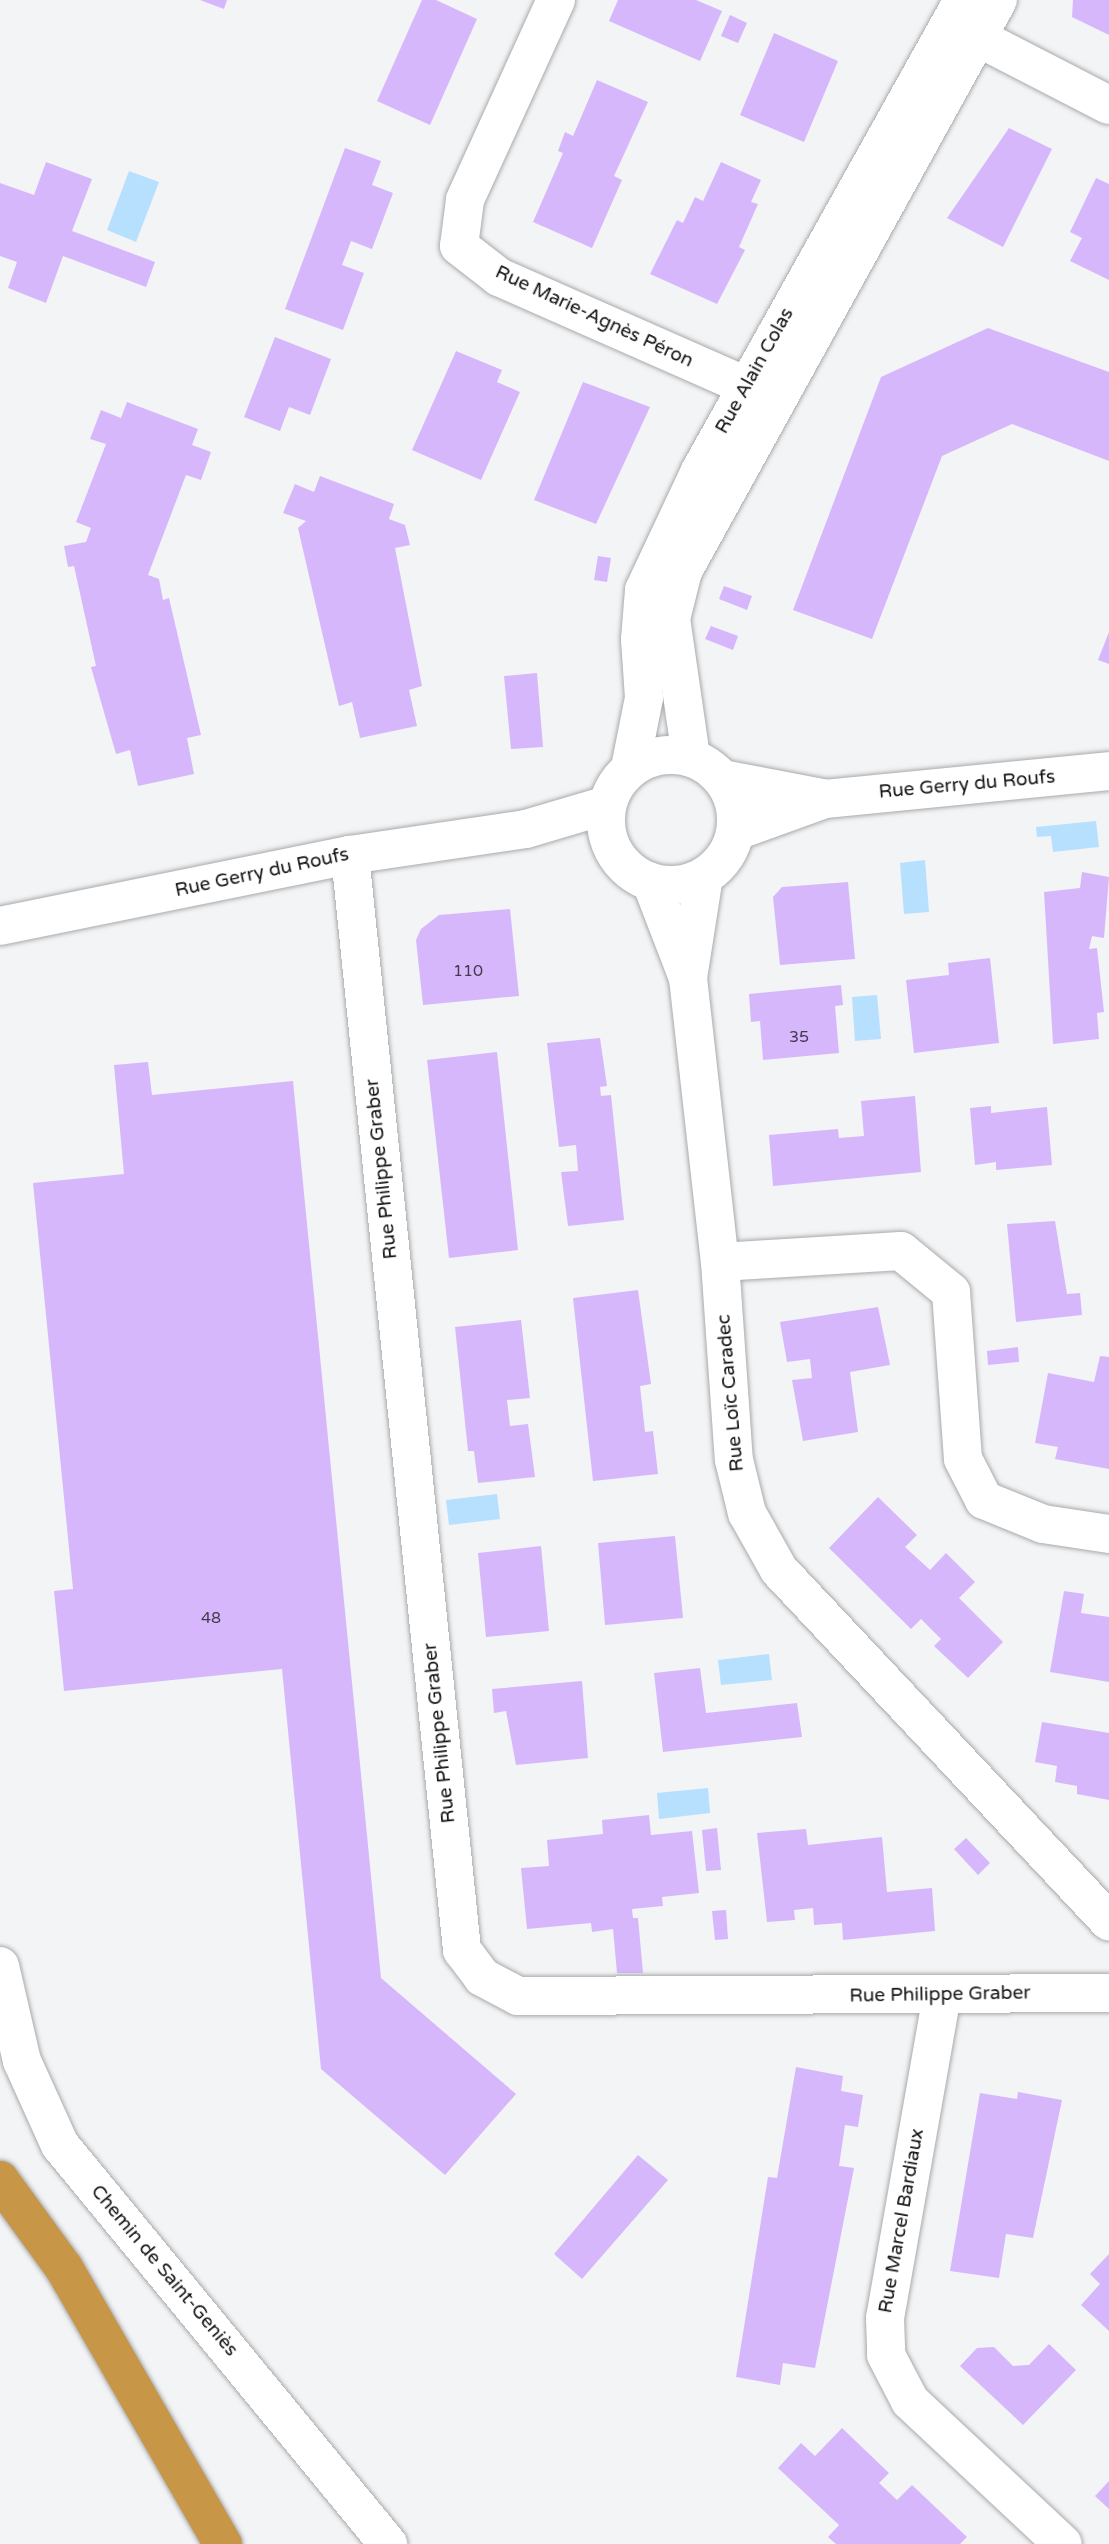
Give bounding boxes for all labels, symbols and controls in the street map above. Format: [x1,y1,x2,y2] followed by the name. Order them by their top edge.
[491,261,697,373] street label: Rue Marie-Agnès Péron
[711,304,799,438] street label: Rue Alain Colas
[878,766,1056,804] street label: Rue Gerry du Roufs
[173,843,351,903] street label: Rue Gerry du Roufs
[453,961,483,981] house number: 110
[789,1027,809,1047] house number: 35
[361,1078,403,1260] street label: Rue Philippe Graber
[713,1313,749,1473] street label: Rue Loïc Caradec
[201,1608,221,1628] house number: 48
[419,1642,461,1824] street label: Rue Philippe Graber
[849,1982,1031,2008] street label: Rue Philippe Graber
[875,2127,929,2315] street label: Rue Marcel Bardiaux
[86,2181,242,2361] street label: Chemin de Saint-Geniès

